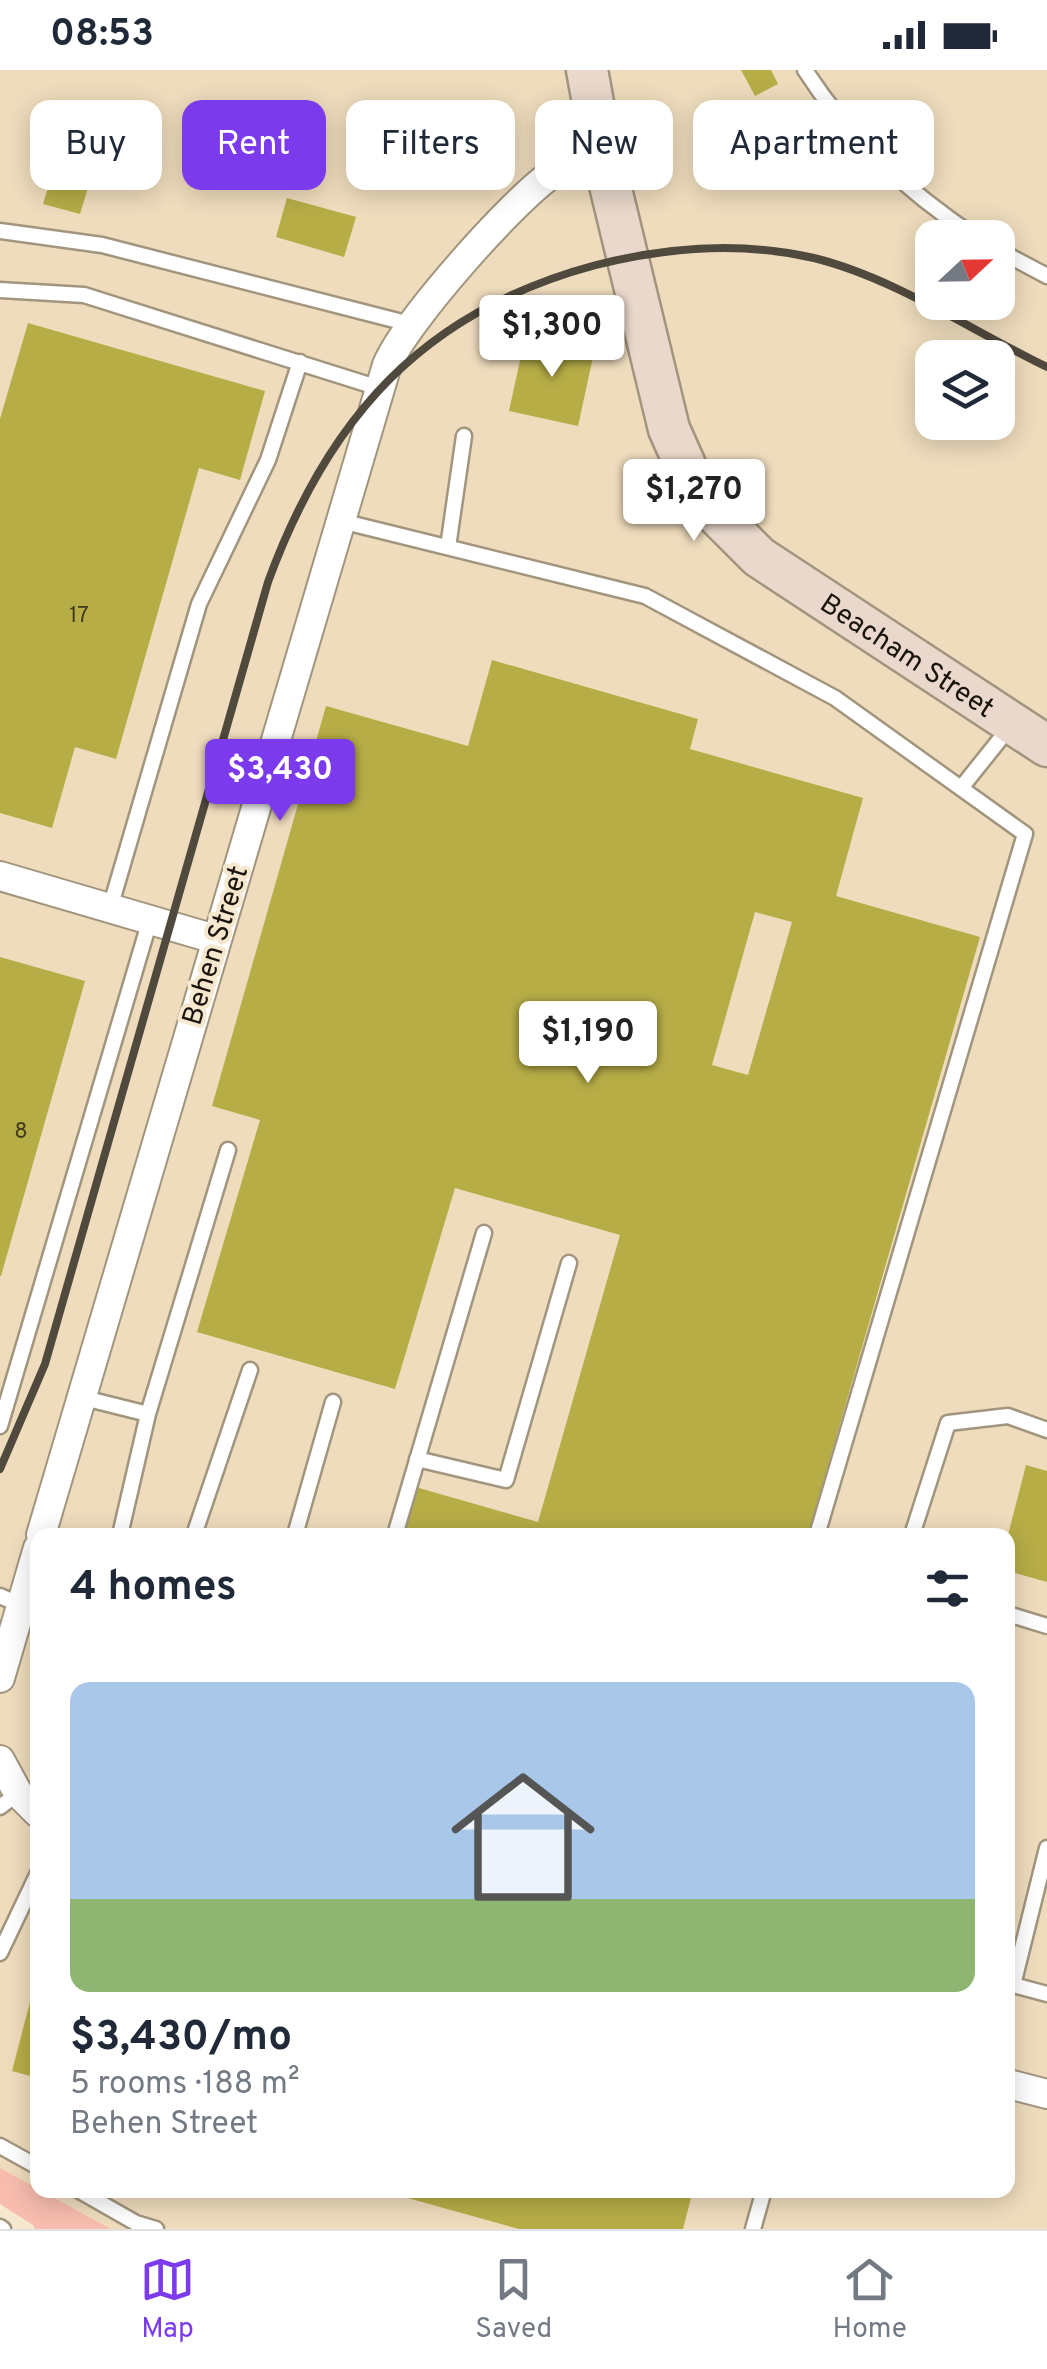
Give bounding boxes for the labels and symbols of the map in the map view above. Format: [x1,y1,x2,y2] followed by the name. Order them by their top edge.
[915,220,1015,320] north arrow
[471,295,633,380] pin: $1,300
[613,459,775,544] pin: $1,270
[812,587,1000,727] street label: Beacham Street
[69,603,89,630] house number: 17
[199,739,361,824] pin: $3,430
[176,862,258,1030] street label: Behen Street
[507,1001,669,1086] pin: $1,190
[14,1119,28,1146] house number: 8

